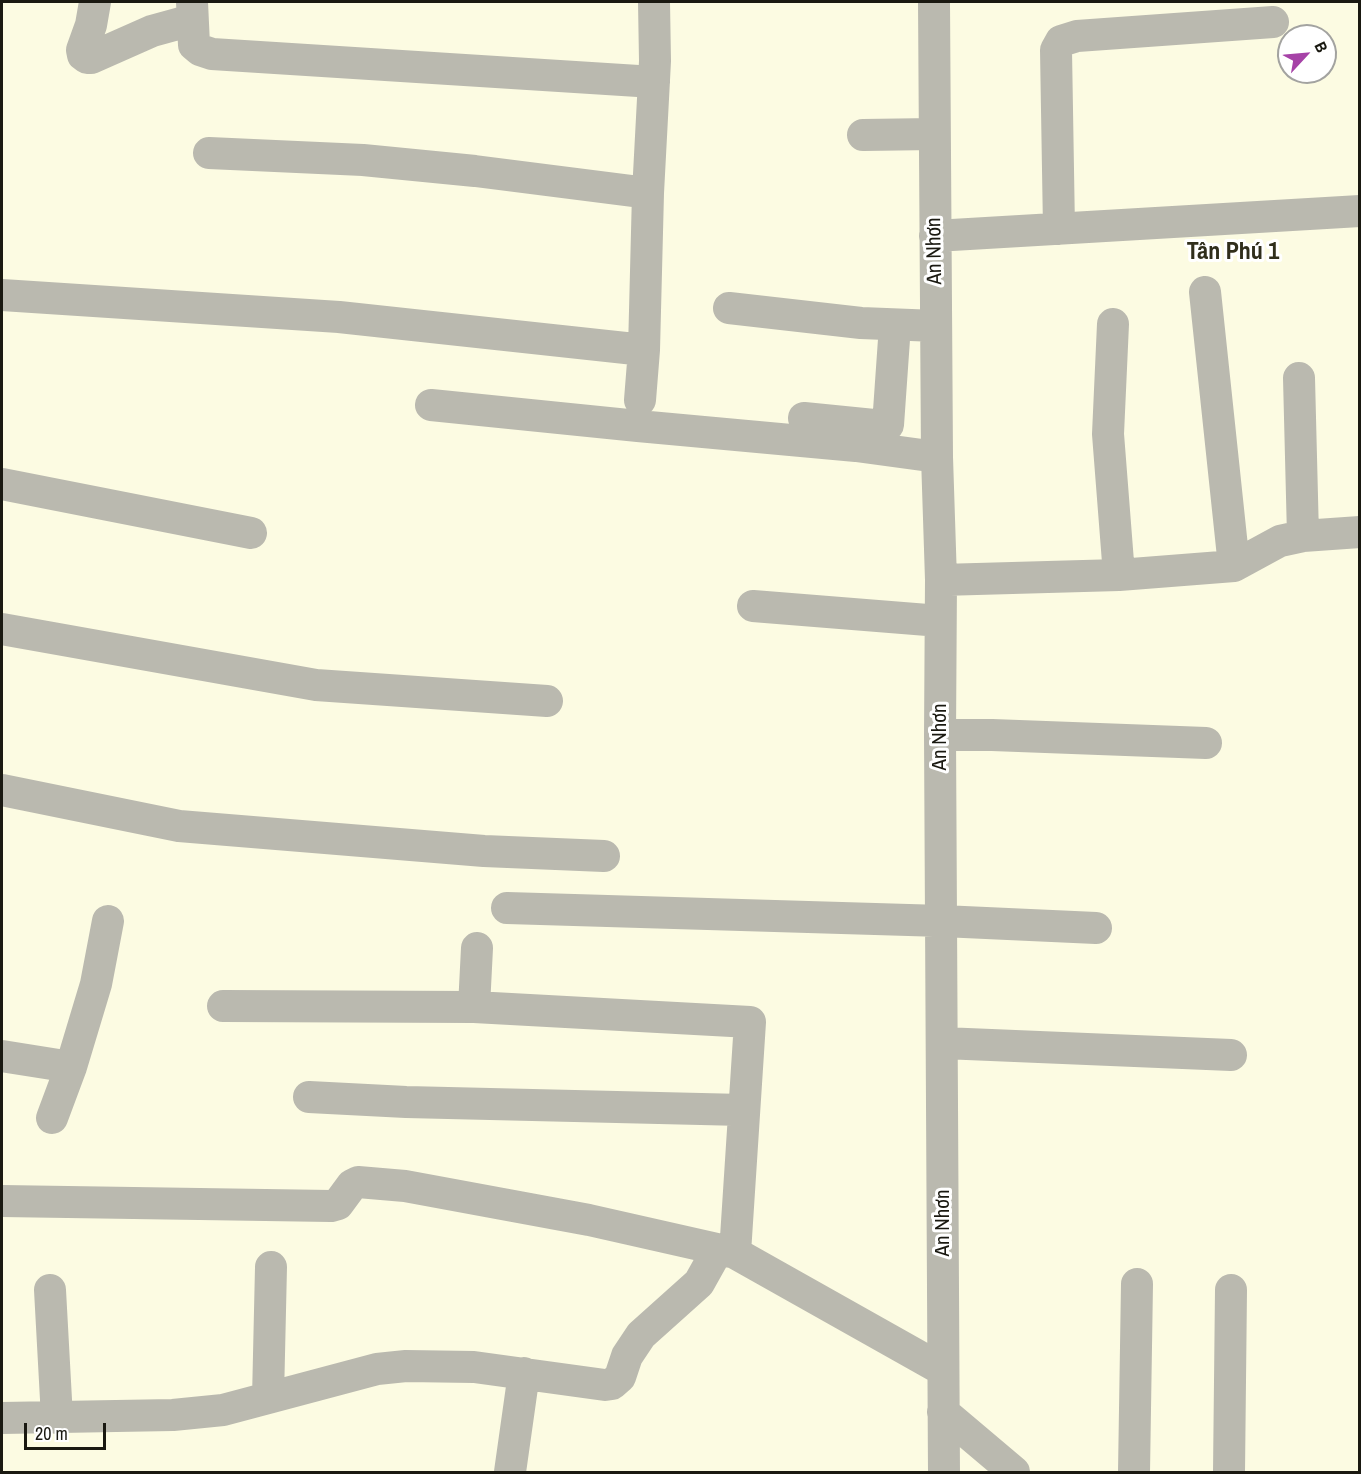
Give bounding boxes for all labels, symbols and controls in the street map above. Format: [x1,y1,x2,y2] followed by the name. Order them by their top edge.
[1277,24,1337,84] north arrow
[1309,38,1333,56] text: B
[922,217,948,285] street label: An Nhơn
[1187,239,1279,267] district label: Tân Phú 1
[927,703,953,771] street label: An Nhơn
[930,1189,956,1257] street label: An Nhơn
[27,1411,110,1449] scale bar
[35,1421,68,1446] text: 20 m

